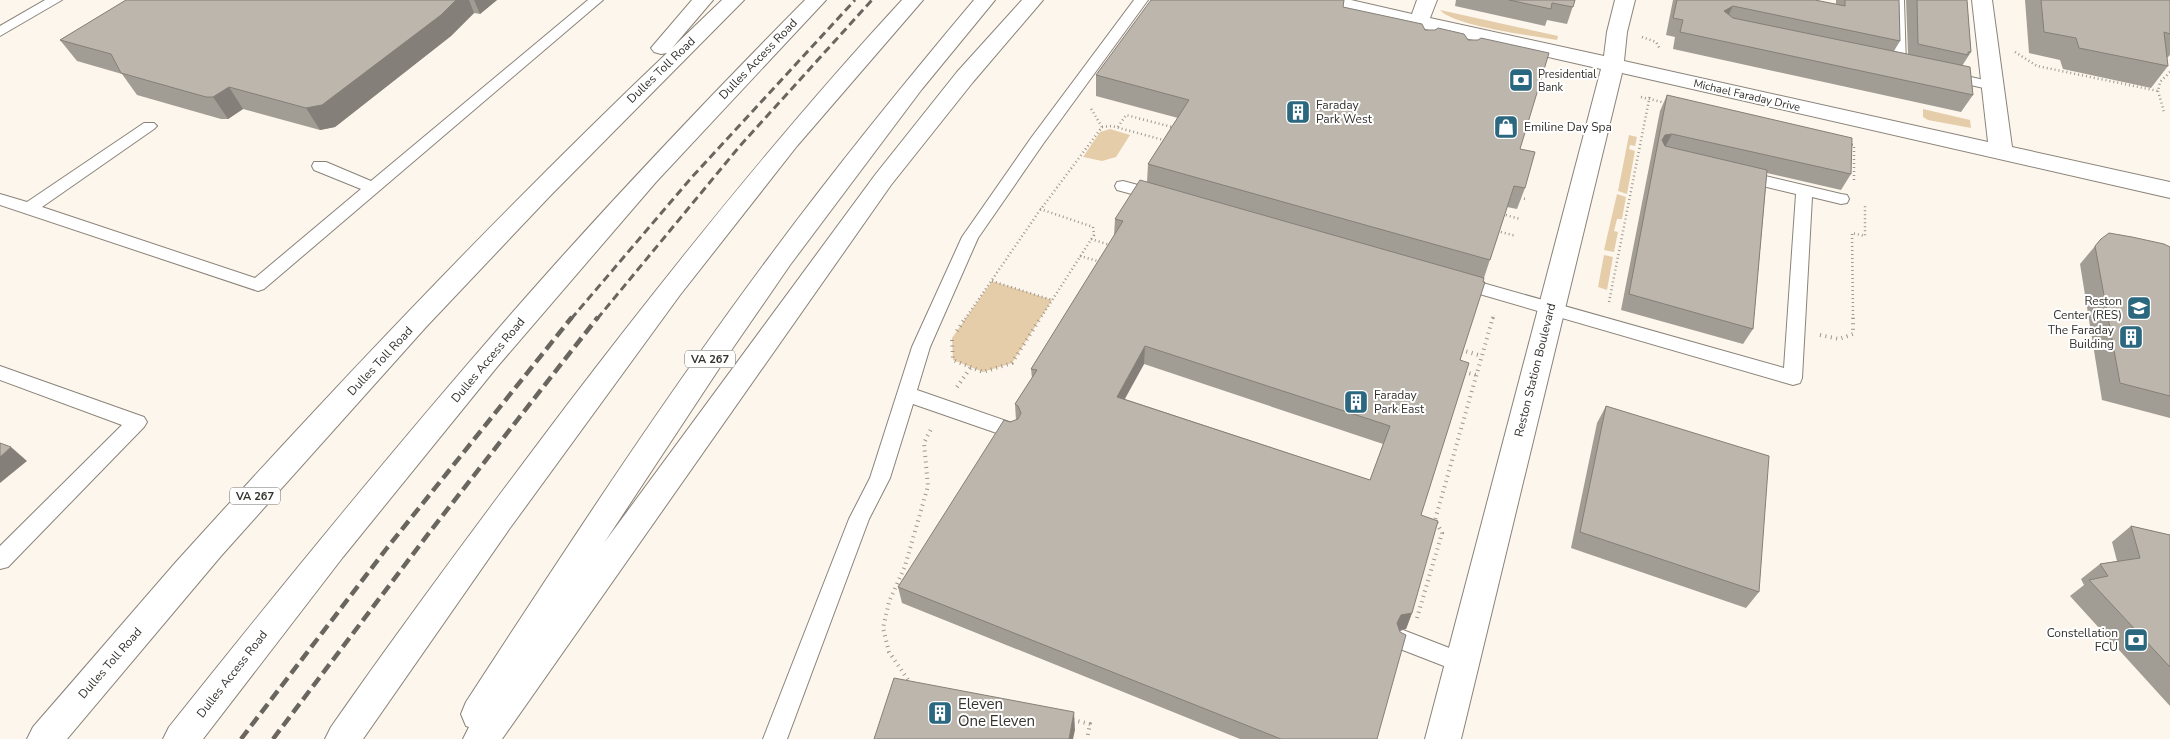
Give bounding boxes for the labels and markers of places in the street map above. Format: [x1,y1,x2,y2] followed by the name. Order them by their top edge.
[1508,67,1534,93] bank icon: Presidential Bank
[1538,67,1597,95] place label: Presidential Bank
[1316,97,1373,127] place label: Faraday Park West
[1285,99,1311,125] building icon: Faraday Park West
[1493,114,1519,140] shop icon: Emiline Day Spa
[1524,119,1612,135] place label: Emiline Day Spa
[2053,293,2122,323] place label: Reston Center (RES)
[2126,295,2152,321] school or university icon: Reston Center (RES)
[2048,322,2115,352] place label: The Faraday Building
[2118,324,2144,350] building icon: The Faraday Building
[1374,387,1425,417] place label: Faraday Park East
[1343,389,1369,415] building icon: Faraday Park East
[2047,625,2118,655] place label: Constellation FCU
[2123,627,2149,653] bank icon: Constellation FCU
[958,694,1035,731] place label: Eleven One Eleven
[927,700,953,726] building icon: Eleven One Eleven

